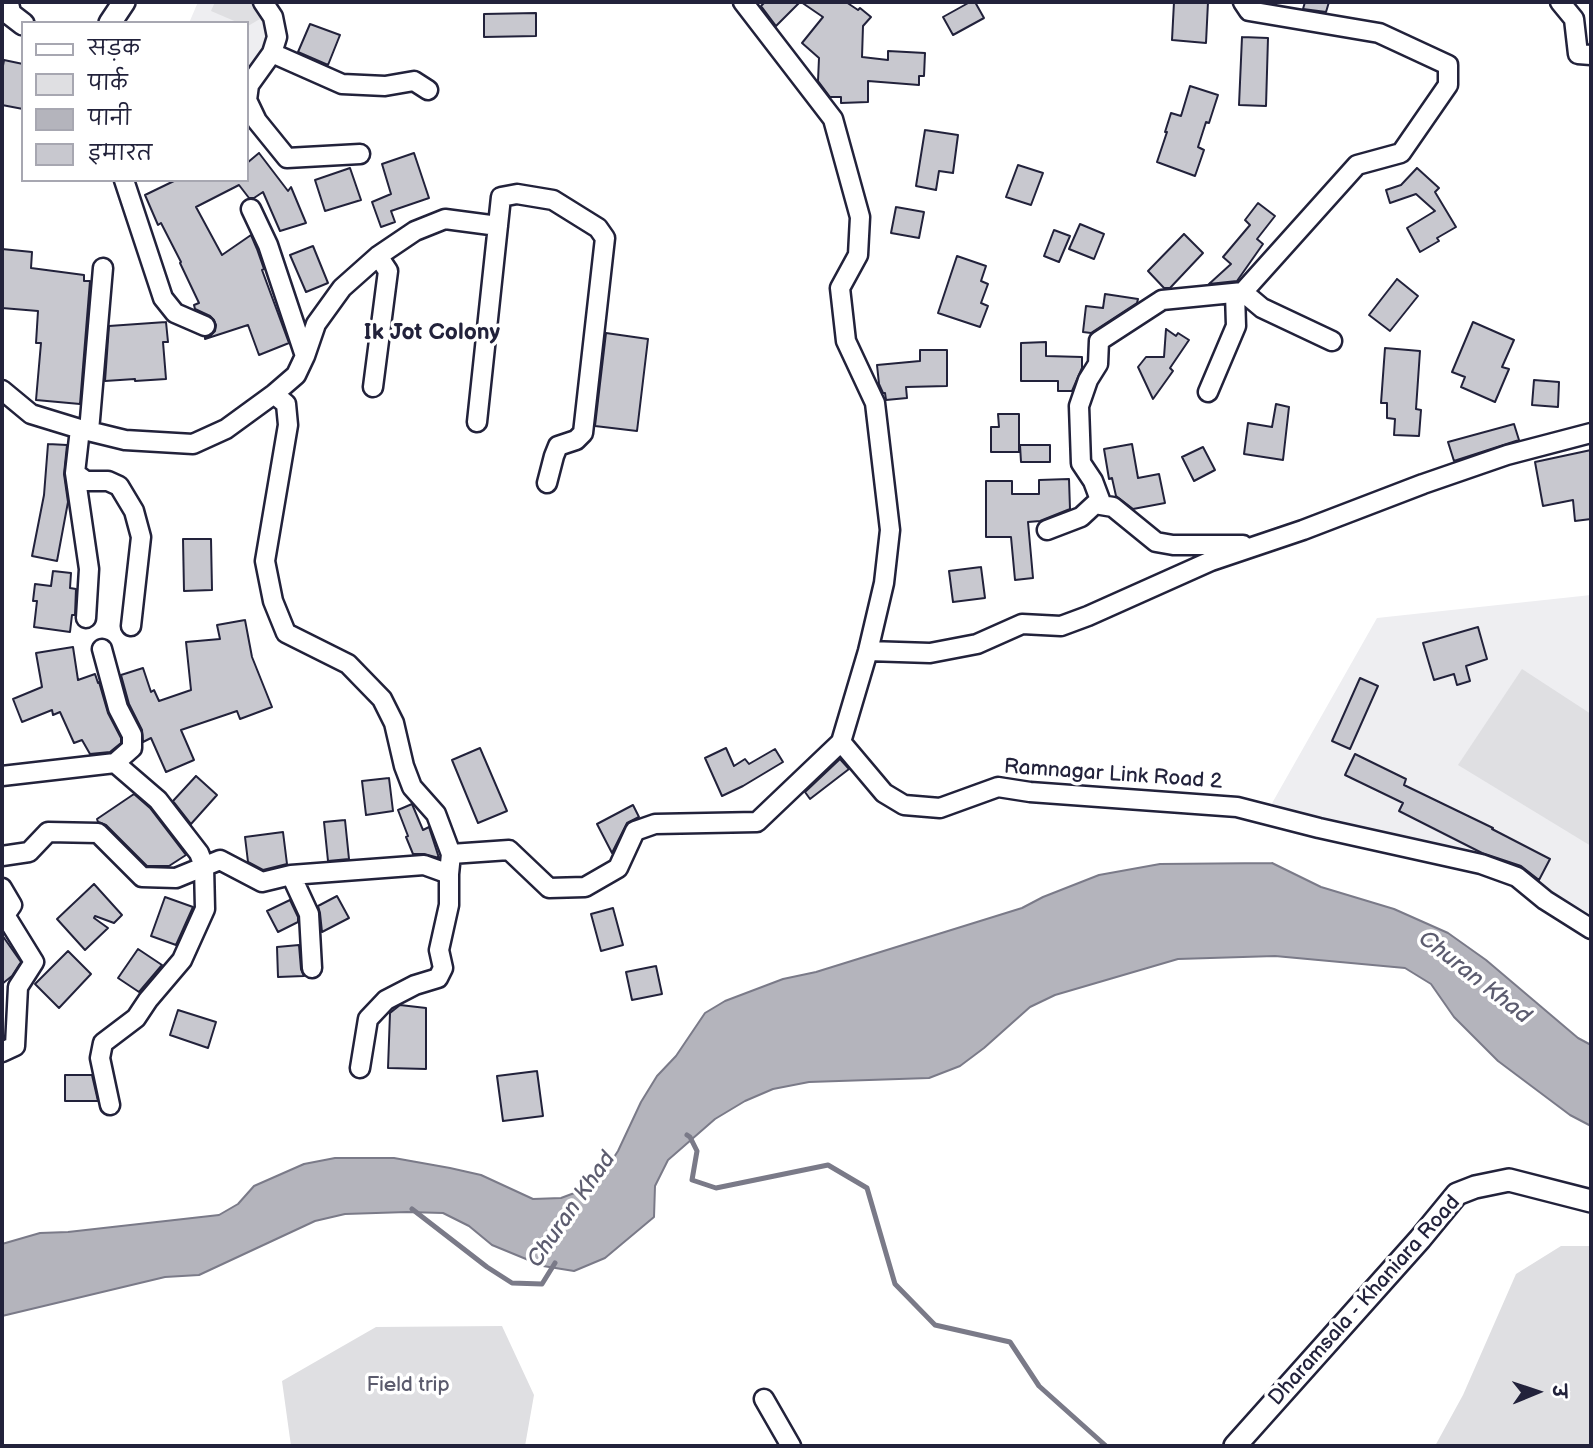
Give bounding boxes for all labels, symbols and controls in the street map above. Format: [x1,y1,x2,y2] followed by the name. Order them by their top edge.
[21,21,248,182] legend
[88,36,140,61] text: सड़क
[88,71,128,96] text: पार्क
[88,106,131,131] text: पानी
[88,141,152,166] text: इमारत
[364,319,500,347] district label: Ik Jot Colony
[1003,755,1223,795] street label: Ramnagar Link Road 2
[1412,925,1536,1031] water label: Churan Khad
[522,1147,622,1273] water label: Churan Khad
[1264,1191,1466,1411] street label: Dharamsala - Khaniara Road
[1502,1357,1572,1427] north arrow
[366,1373,450,1399] park label: Field trip
[1547,1385,1570,1398] text: उ

